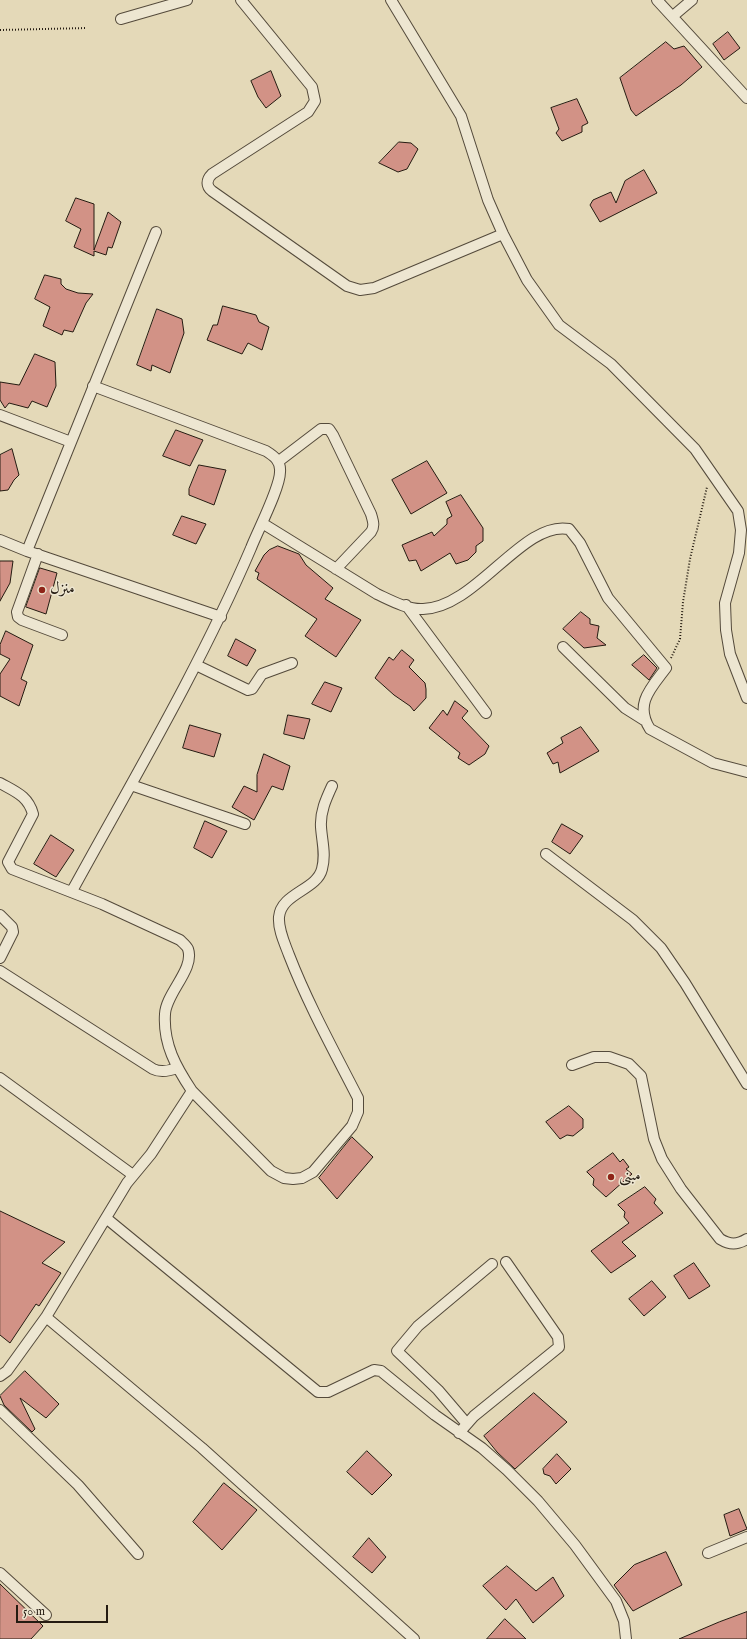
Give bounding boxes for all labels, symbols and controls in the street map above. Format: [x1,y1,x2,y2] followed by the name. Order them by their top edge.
[50,580,75,600] place label: منزل
[37,585,47,595] marker: منزل
[619,1167,641,1187] place label: مبنى
[606,1172,616,1182] marker: مبنى
[18,1597,110,1623] scale bar
[23,1604,45,1619] text: 50 m

